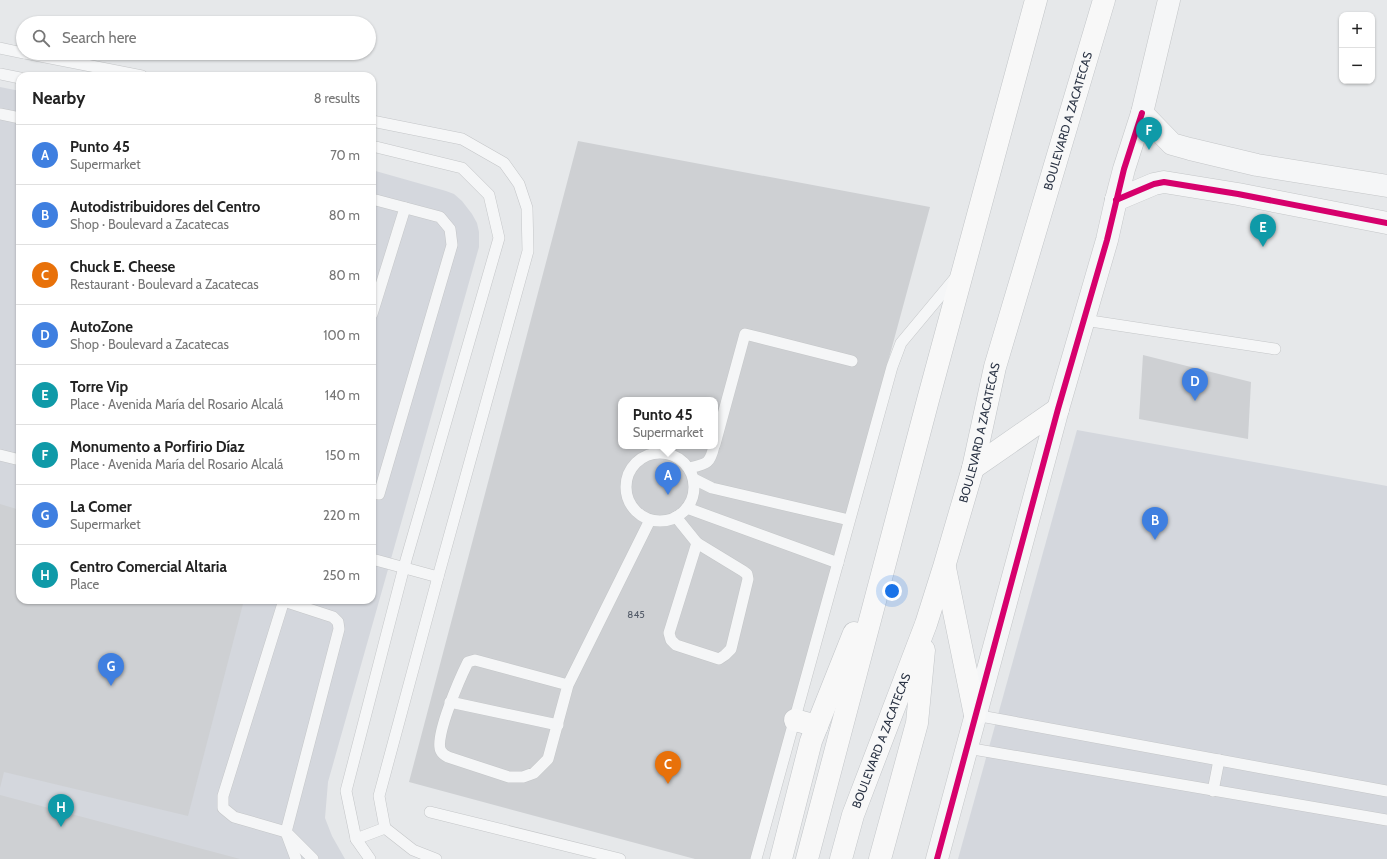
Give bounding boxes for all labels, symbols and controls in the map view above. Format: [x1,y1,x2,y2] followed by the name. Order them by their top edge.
[1339,12,1375,84] map controls
[1339,12,1375,48] button: +
[16,16,376,60] search box
[30,27,52,49] icon: search
[62,29,137,47] text: Search here
[1339,48,1375,84] button: −
[1040,50,1095,192] street label: BOULEVARD A ZACATECAS
[32,88,85,108] text: Nearby
[314,90,360,106] text: 8 results
[1136,117,1162,150] pin: F
[70,138,130,156] text: Punto 45
[41,147,49,163] text: A
[330,147,360,163] text: 70 m
[70,156,141,172] text: Supermarket
[70,198,260,216] text: Autodistribuidores del Centro
[41,207,49,223] text: B
[329,207,360,223] text: 80 m
[1250,214,1276,247] pin: E
[70,216,229,232] text: Shop · Boulevard a Zacatecas
[70,258,175,276] text: Chuck E. Cheese
[41,267,49,283] text: C
[329,267,360,283] text: 80 m
[70,276,259,292] text: Restaurant · Boulevard a Zacatecas
[70,318,133,336] text: AutoZone
[40,327,50,343] text: D
[323,327,360,343] text: 100 m
[70,336,229,352] text: Shop · Boulevard a Zacatecas
[955,361,1003,504] street label: BOULEVARD A ZACATECAS
[1182,368,1208,401] pin: D
[70,378,128,396] text: Torre Vip
[41,387,49,403] text: E
[325,387,360,403] text: 140 m
[70,396,283,412] text: Place · Avenida María del Rosario Alcalá
[618,397,718,449] popup
[633,406,692,424] text: Punto 45
[633,424,703,440] text: Supermarket
[70,438,245,456] text: Monumento a Porfirio Díaz
[42,447,48,463] text: F
[325,447,360,463] text: 150 m
[70,456,283,472] text: Place · Avenida María del Rosario Alcalá
[655,462,681,495] pin: A
[70,498,132,516] text: La Comer
[41,507,49,523] text: G
[323,507,360,523] text: 220 m
[1142,507,1168,540] pin: B
[70,516,141,532] text: Supermarket
[70,558,227,576] text: Centro Comercial Altaria
[40,567,50,583] text: H
[323,567,360,583] text: 250 m
[70,576,99,592] text: Place
[882,581,902,601] your location
[627,608,645,621] house number: 845
[98,653,124,686] pin: G
[848,671,914,810] street label: BOULEVARD A ZACATECAS
[655,751,681,784] pin: C
[48,794,74,827] pin: H

